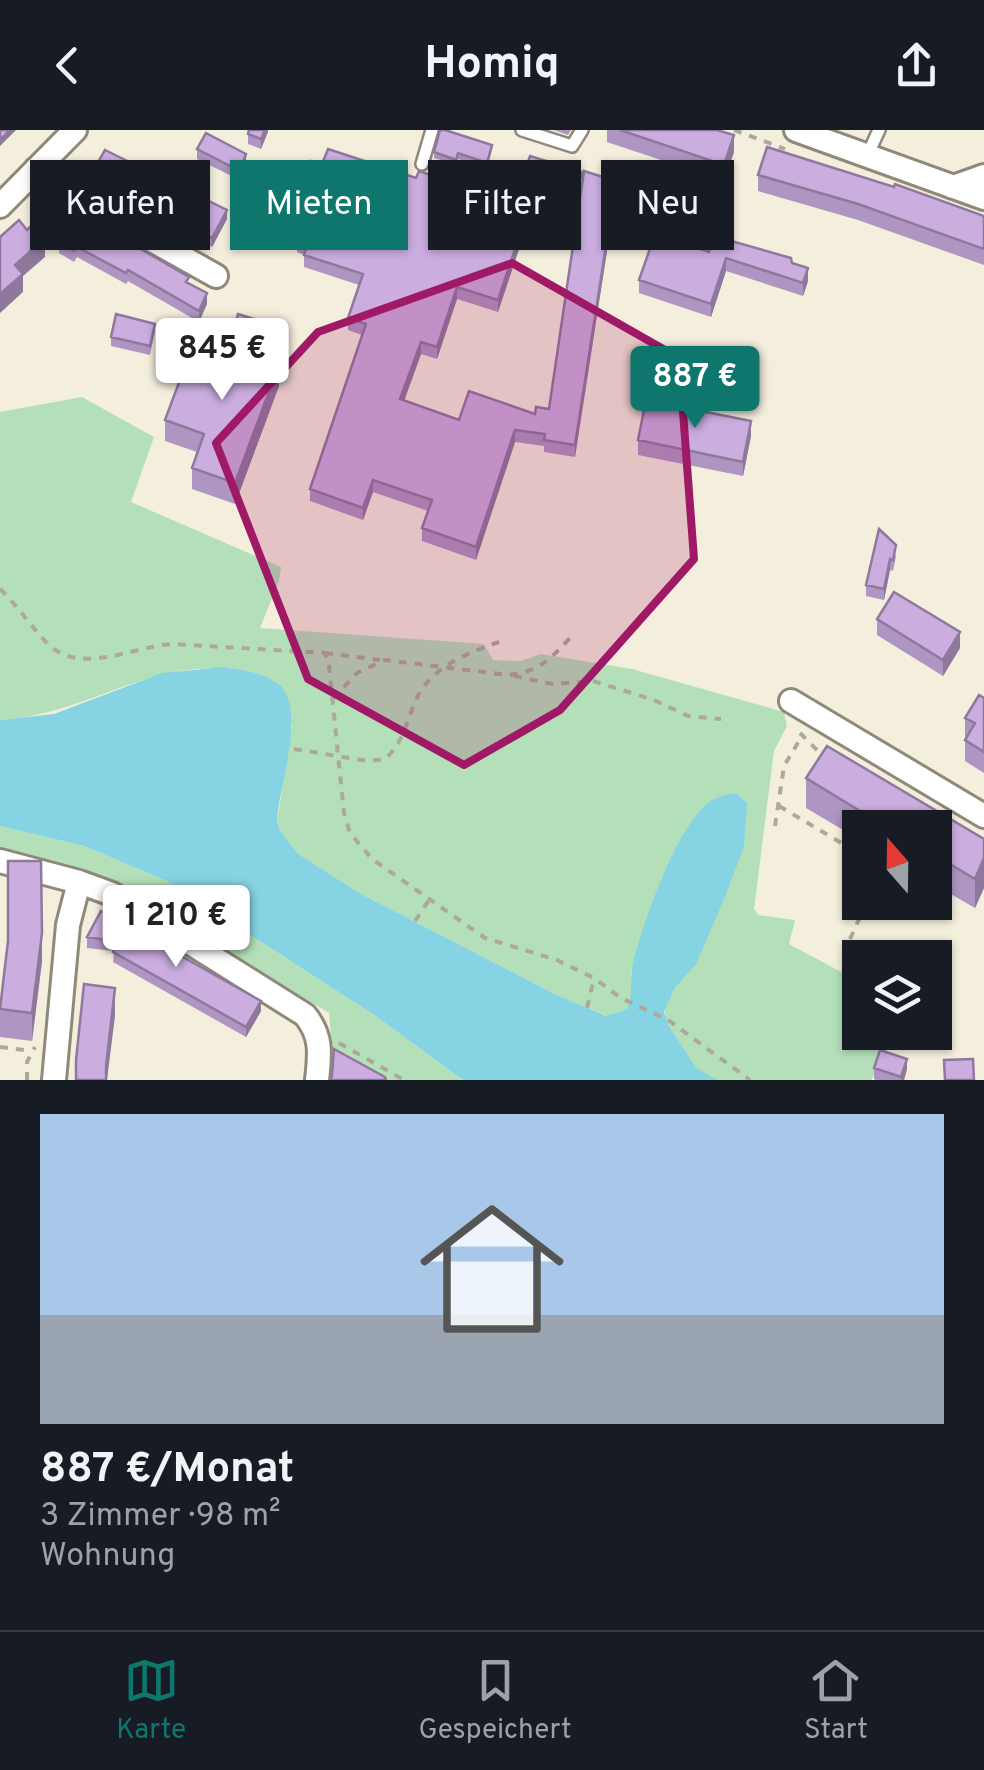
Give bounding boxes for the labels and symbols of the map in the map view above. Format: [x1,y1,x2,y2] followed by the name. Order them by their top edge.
[152,318,292,403] pin: 845 €
[625,346,765,431] pin: 887 €
[842,810,952,920] north arrow
[84,885,268,970] pin: 1 210 €

